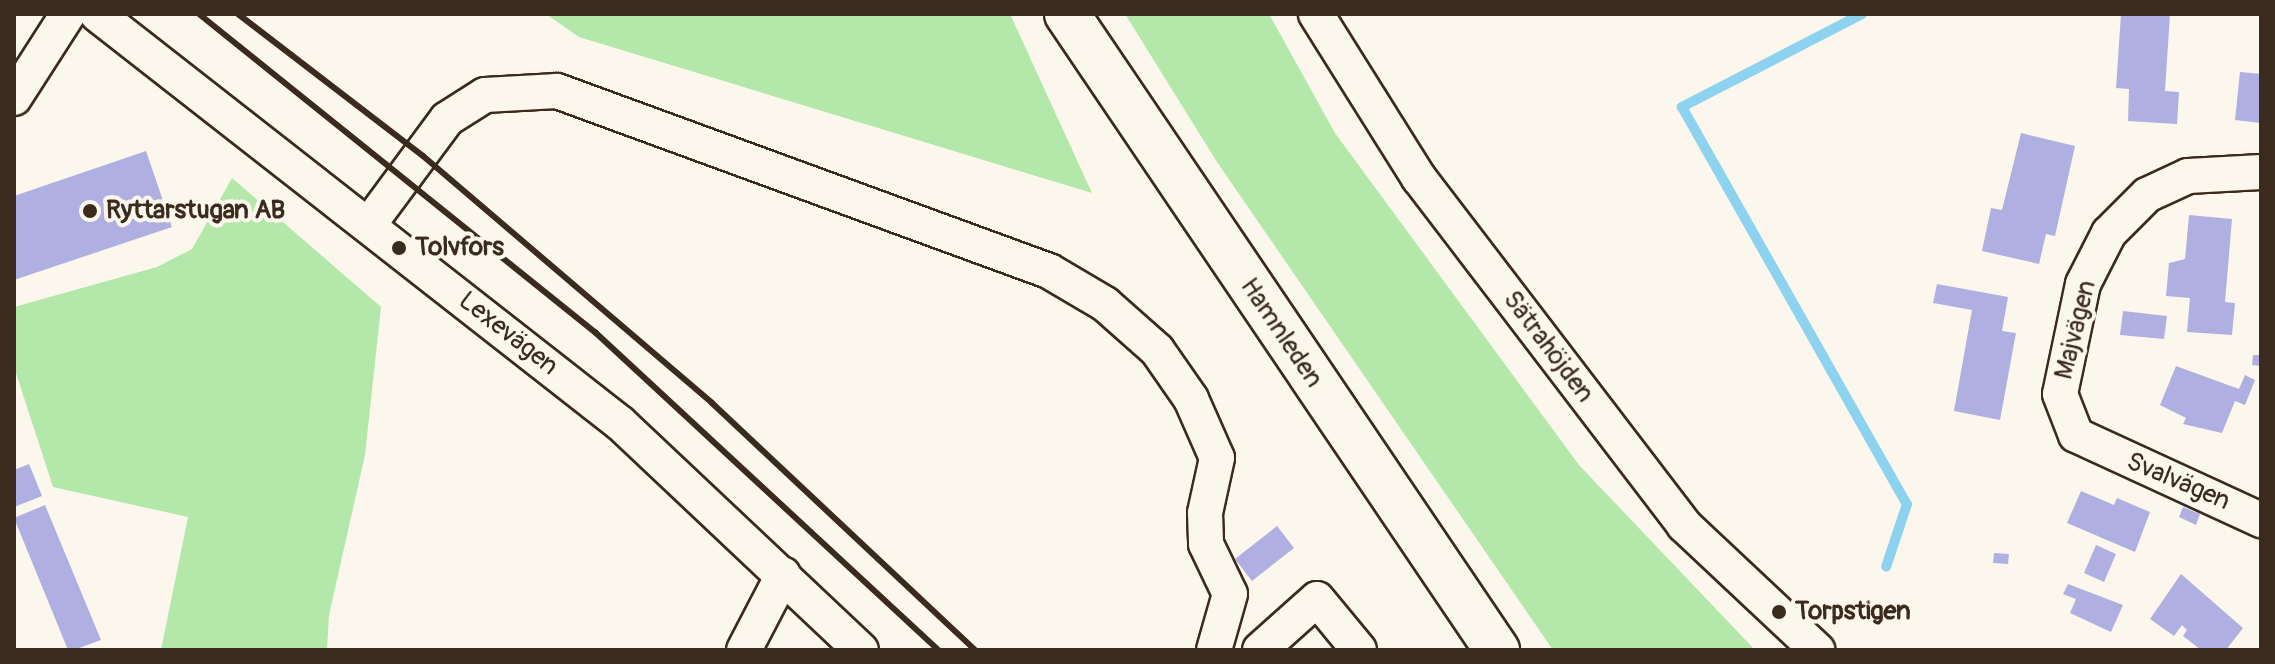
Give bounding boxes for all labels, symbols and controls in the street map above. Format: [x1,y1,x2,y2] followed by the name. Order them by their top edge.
[106,195,285,227] place label: Ryttarstugan AB
[81,202,99,220] marker: Ryttarstugan AB
[415,232,504,264] place label: Tolvfors
[390,239,408,257] marker: Tolvfors
[1233,272,1329,394] street label: Hamnleden
[2049,277,2103,383] street label: Majvägen
[1496,285,1600,409] street label: Sätrahöjden
[452,286,564,382] street label: Lexevägen
[2122,446,2234,518] street label: Svalvägen
[1795,596,1911,628] place label: Torpstigen
[1770,603,1788,621] marker: Torpstigen

